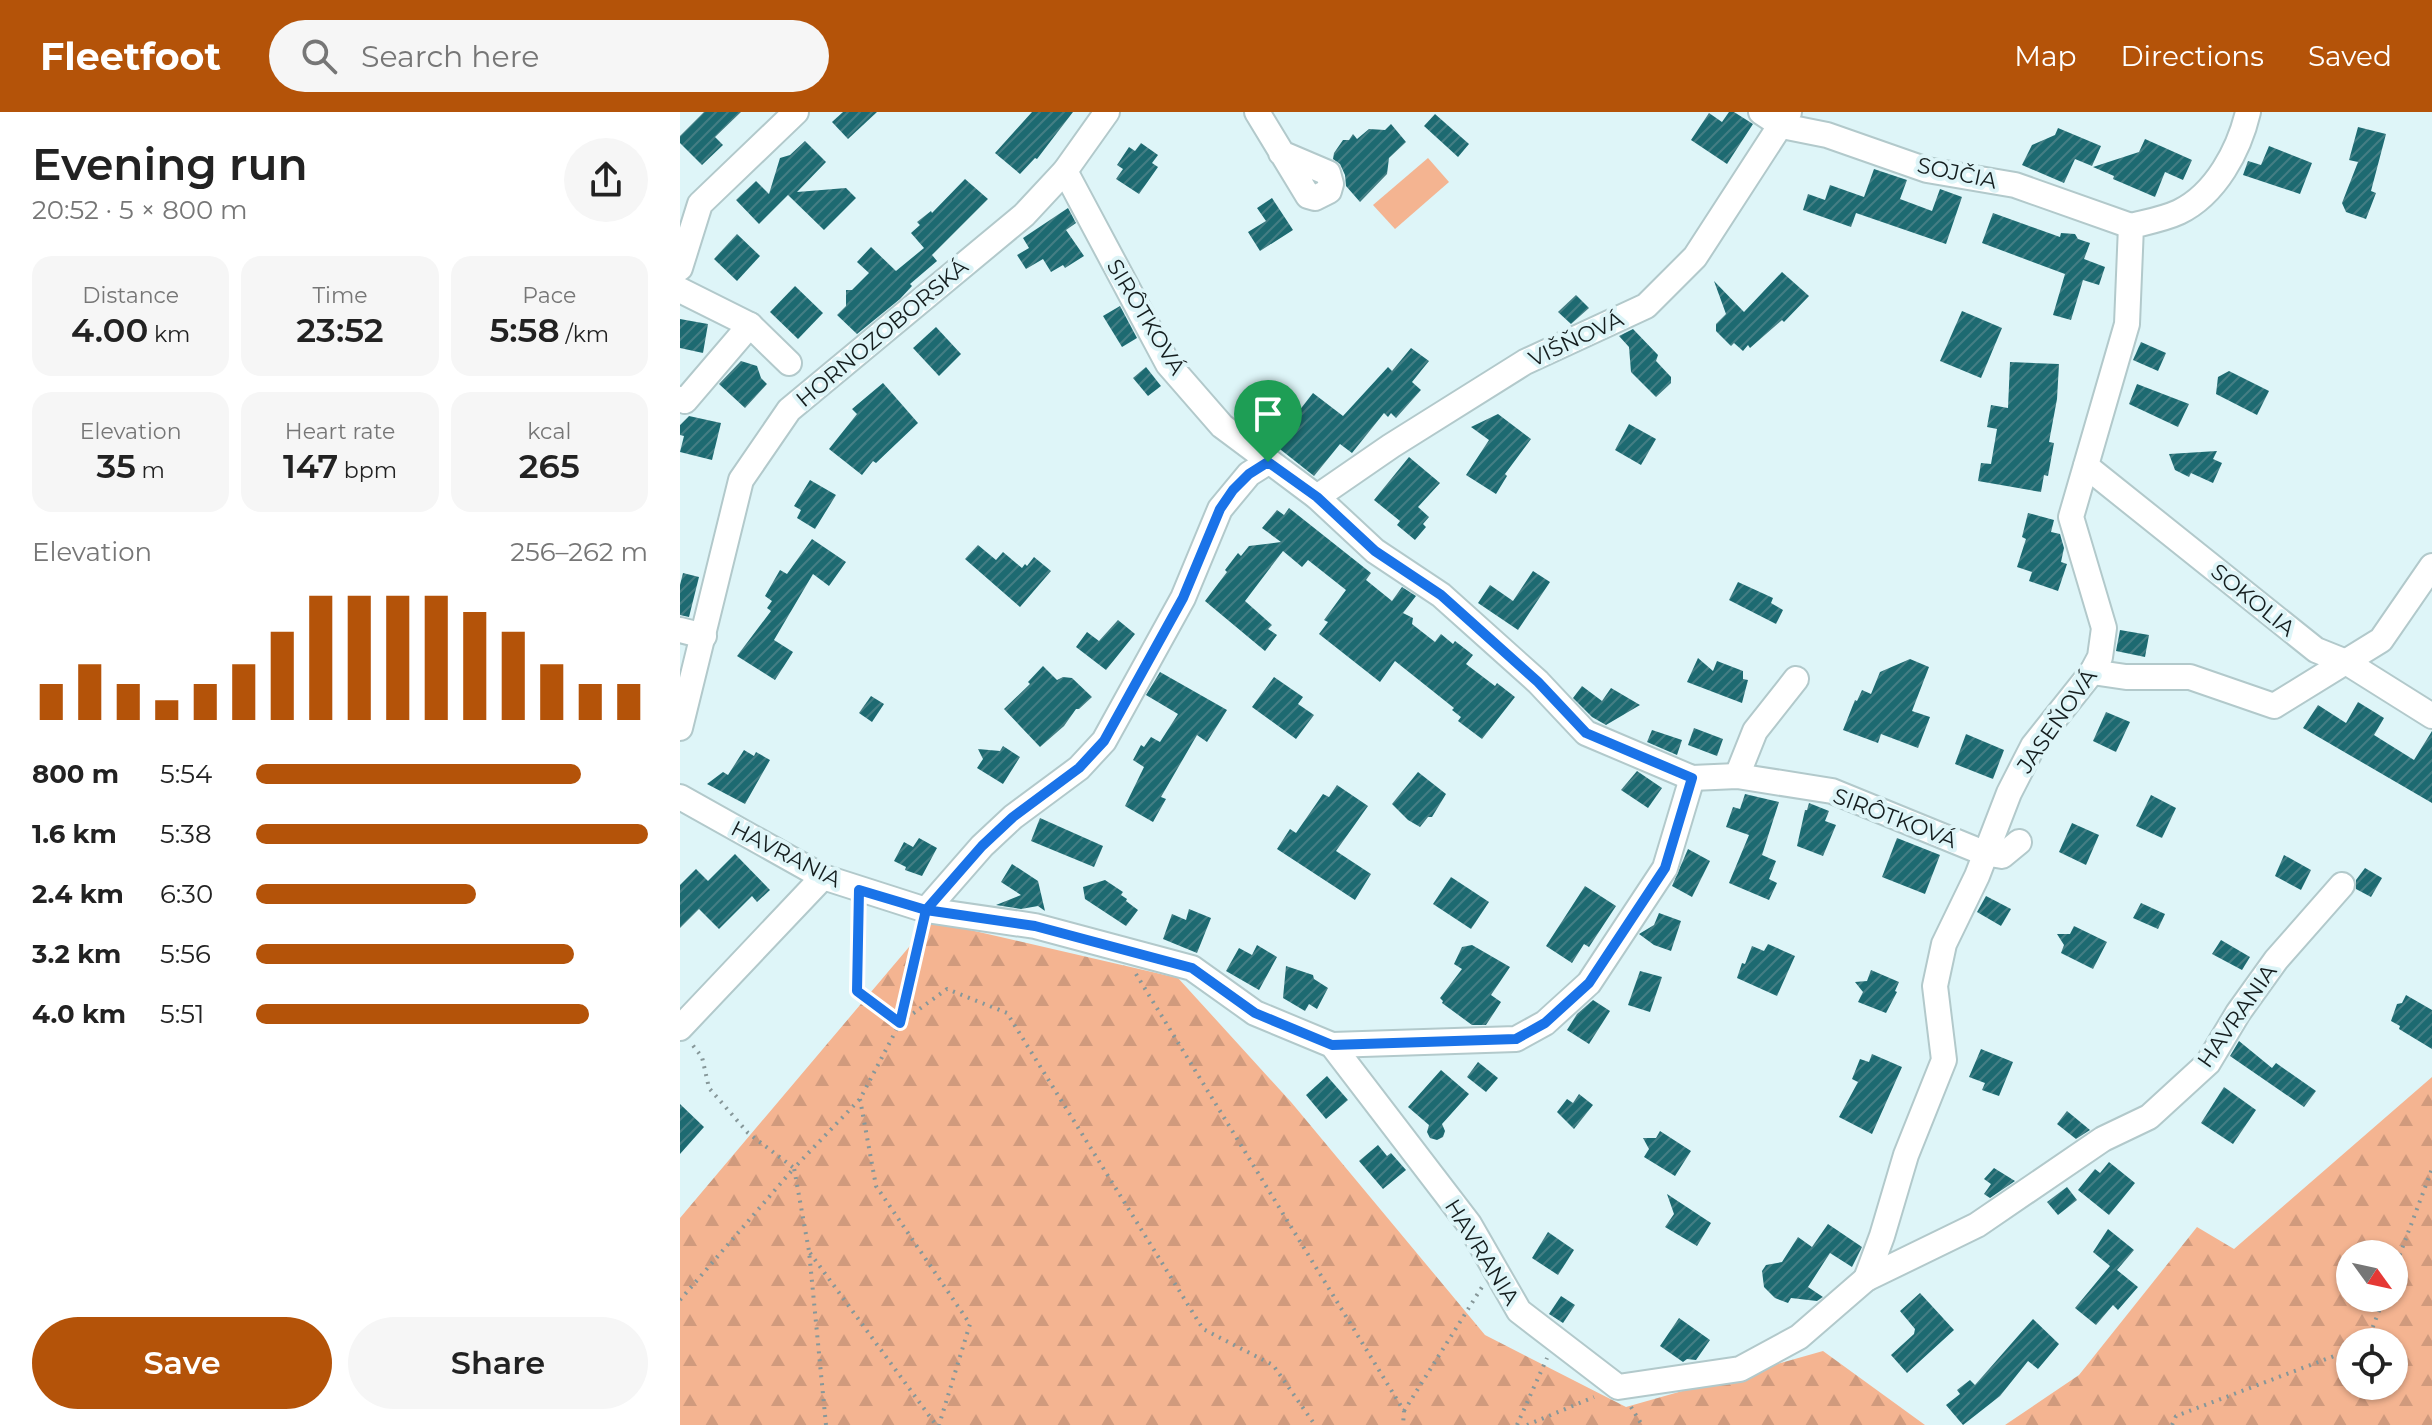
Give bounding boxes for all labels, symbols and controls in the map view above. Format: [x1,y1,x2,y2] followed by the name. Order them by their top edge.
[269,20,829,92] search box
[40,33,221,80] text: Fleetfoot
[297,34,341,78] icon: search
[361,38,539,75] text: Search here
[2014,39,2076,73] text: Map
[2120,39,2264,73] text: Directions
[2308,39,2392,73] text: Saved
[32,137,308,191] text: Evening run
[564,138,648,222] button: share
[1915,151,2000,195] street label: SOJČIA
[32,194,248,226] text: 20:52 · 5 × 800 m
[790,253,974,413] street label: HORNOZOBORSKÁ
[1101,254,1191,380] street label: SIRÔTKOVÁ
[82,282,179,309] text: Distance
[312,282,368,309] text: Time
[522,282,576,309] text: Pace
[1524,305,1628,373] street label: VIŠŇOVÁ
[71,309,148,351] text: 4.00
[296,309,384,351] text: 23:52
[489,309,560,351] text: 5:58
[148,321,190,348] text: km
[560,321,609,348] text: /km
[1234,380,1302,462] pin
[1246,392,1290,436] icon: arrive
[80,418,182,445] text: Elevation
[285,418,395,445] text: Heart rate
[527,418,571,445] text: kcal
[96,445,136,487] text: 35
[283,445,338,487] text: 147
[519,445,580,487] text: 265
[136,457,165,484] text: m
[338,457,397,484] text: bpm
[32,536,152,568] text: Elevation
[510,536,648,568] text: 256–262 m
[2205,558,2301,642] street label: SOKOLIA
[2011,664,2103,779] street label: JASEŇOVÁ
[32,758,119,790] text: 800 m
[160,758,212,790] text: 5:54
[1829,782,1961,854] street label: SIRÔTKOVÁ
[726,815,846,893] street label: HAVRANIA
[32,818,117,850] text: 1.6 km
[160,818,211,850] text: 5:38
[32,878,124,910] text: 2.4 km
[160,878,213,910] text: 6:30
[32,938,121,970] text: 3.2 km
[160,938,211,970] text: 5:56
[2192,959,2283,1073] street label: HAVRANIA
[32,998,126,1030] text: 4.0 km
[160,998,204,1030] text: 5:51
[1439,1194,1525,1310] street label: HAVRANIA
[2336,1240,2408,1312] north arrow
[2336,1240,2408,1400] map controls
[32,1317,332,1409] button: Save
[348,1317,648,1409] button: Share
[2336,1328,2408,1400] button: locate

